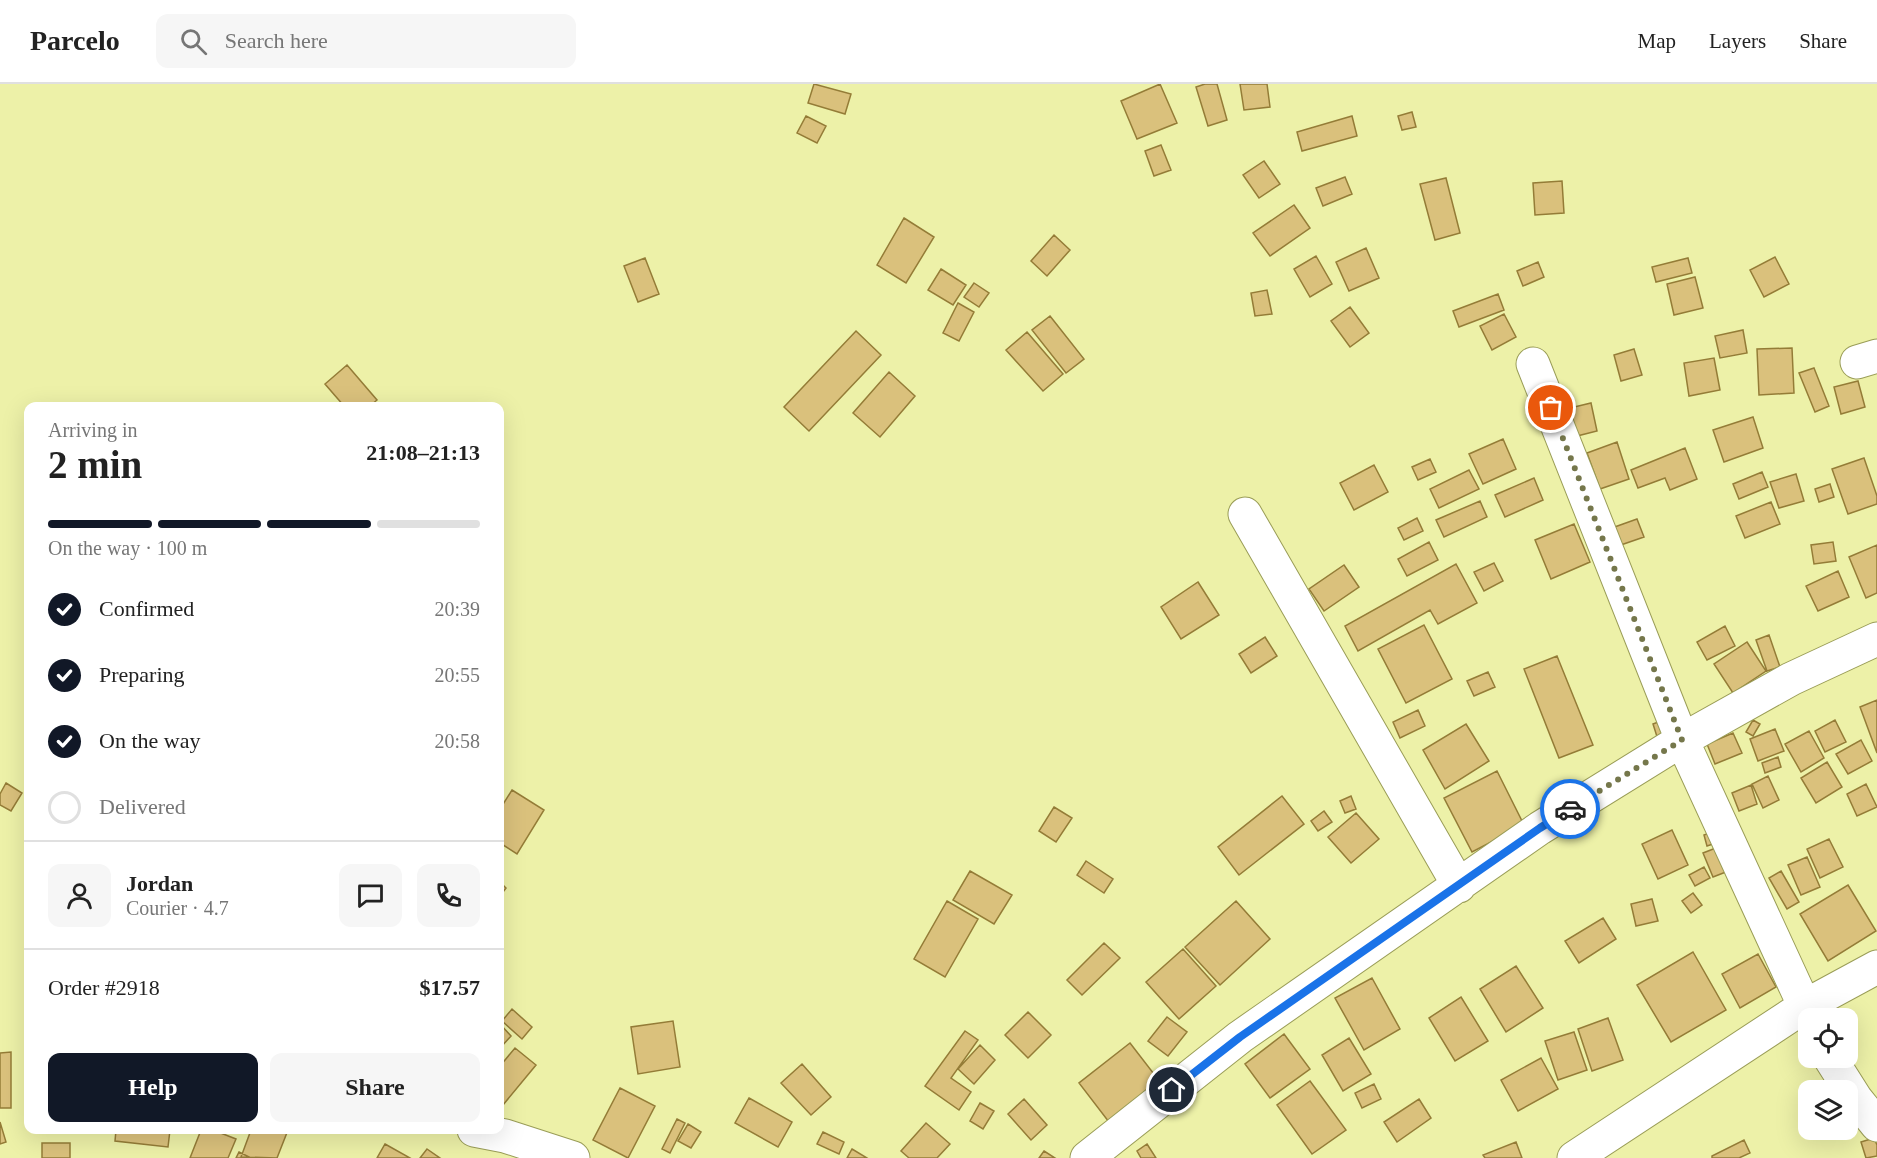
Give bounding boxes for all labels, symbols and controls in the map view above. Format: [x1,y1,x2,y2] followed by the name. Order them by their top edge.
[156,14,576,68] search box
[30,25,120,56] text: Parcelo
[177,25,210,58] icon: search
[225,28,328,53] text: Search here
[1638,29,1676,53] text: Map
[1709,29,1766,53] text: Layers
[1799,29,1847,53] text: Share
[1525,382,1576,433] pin
[1534,391,1567,424] icon: bag
[48,419,137,441] text: Arriving in
[366,440,480,465] text: 21:08–21:13
[48,443,142,486] text: 2 min
[48,537,207,559] text: On the way · 100 m
[48,593,81,626] icon: check
[99,596,194,621] text: Confirmed
[434,598,480,620] text: 20:39
[48,659,81,692] icon: check
[99,662,185,687] text: Preparing
[434,664,480,686] text: 20:55
[48,725,81,758] icon: check
[99,728,200,753] text: On the way
[434,730,480,752] text: 20:58
[1540,779,1600,839] courier
[1554,793,1587,826] icon: car
[99,794,186,819] text: Delivered
[48,864,111,927] button: person
[339,864,402,927] button: chat
[417,864,480,927] button: phone
[126,871,193,896] text: Jordan
[126,897,229,919] text: Courier · 4.7
[48,975,160,1000] text: Order #2918
[420,975,480,1000] text: $17.57
[1798,1008,1858,1140] map controls
[1798,1008,1858,1068] button: locate
[48,1053,258,1122] button: Help
[270,1053,480,1122] button: Share
[1146,1064,1197,1115] pin
[1155,1073,1188,1106] icon: home
[1798,1080,1858,1140] button: layers

